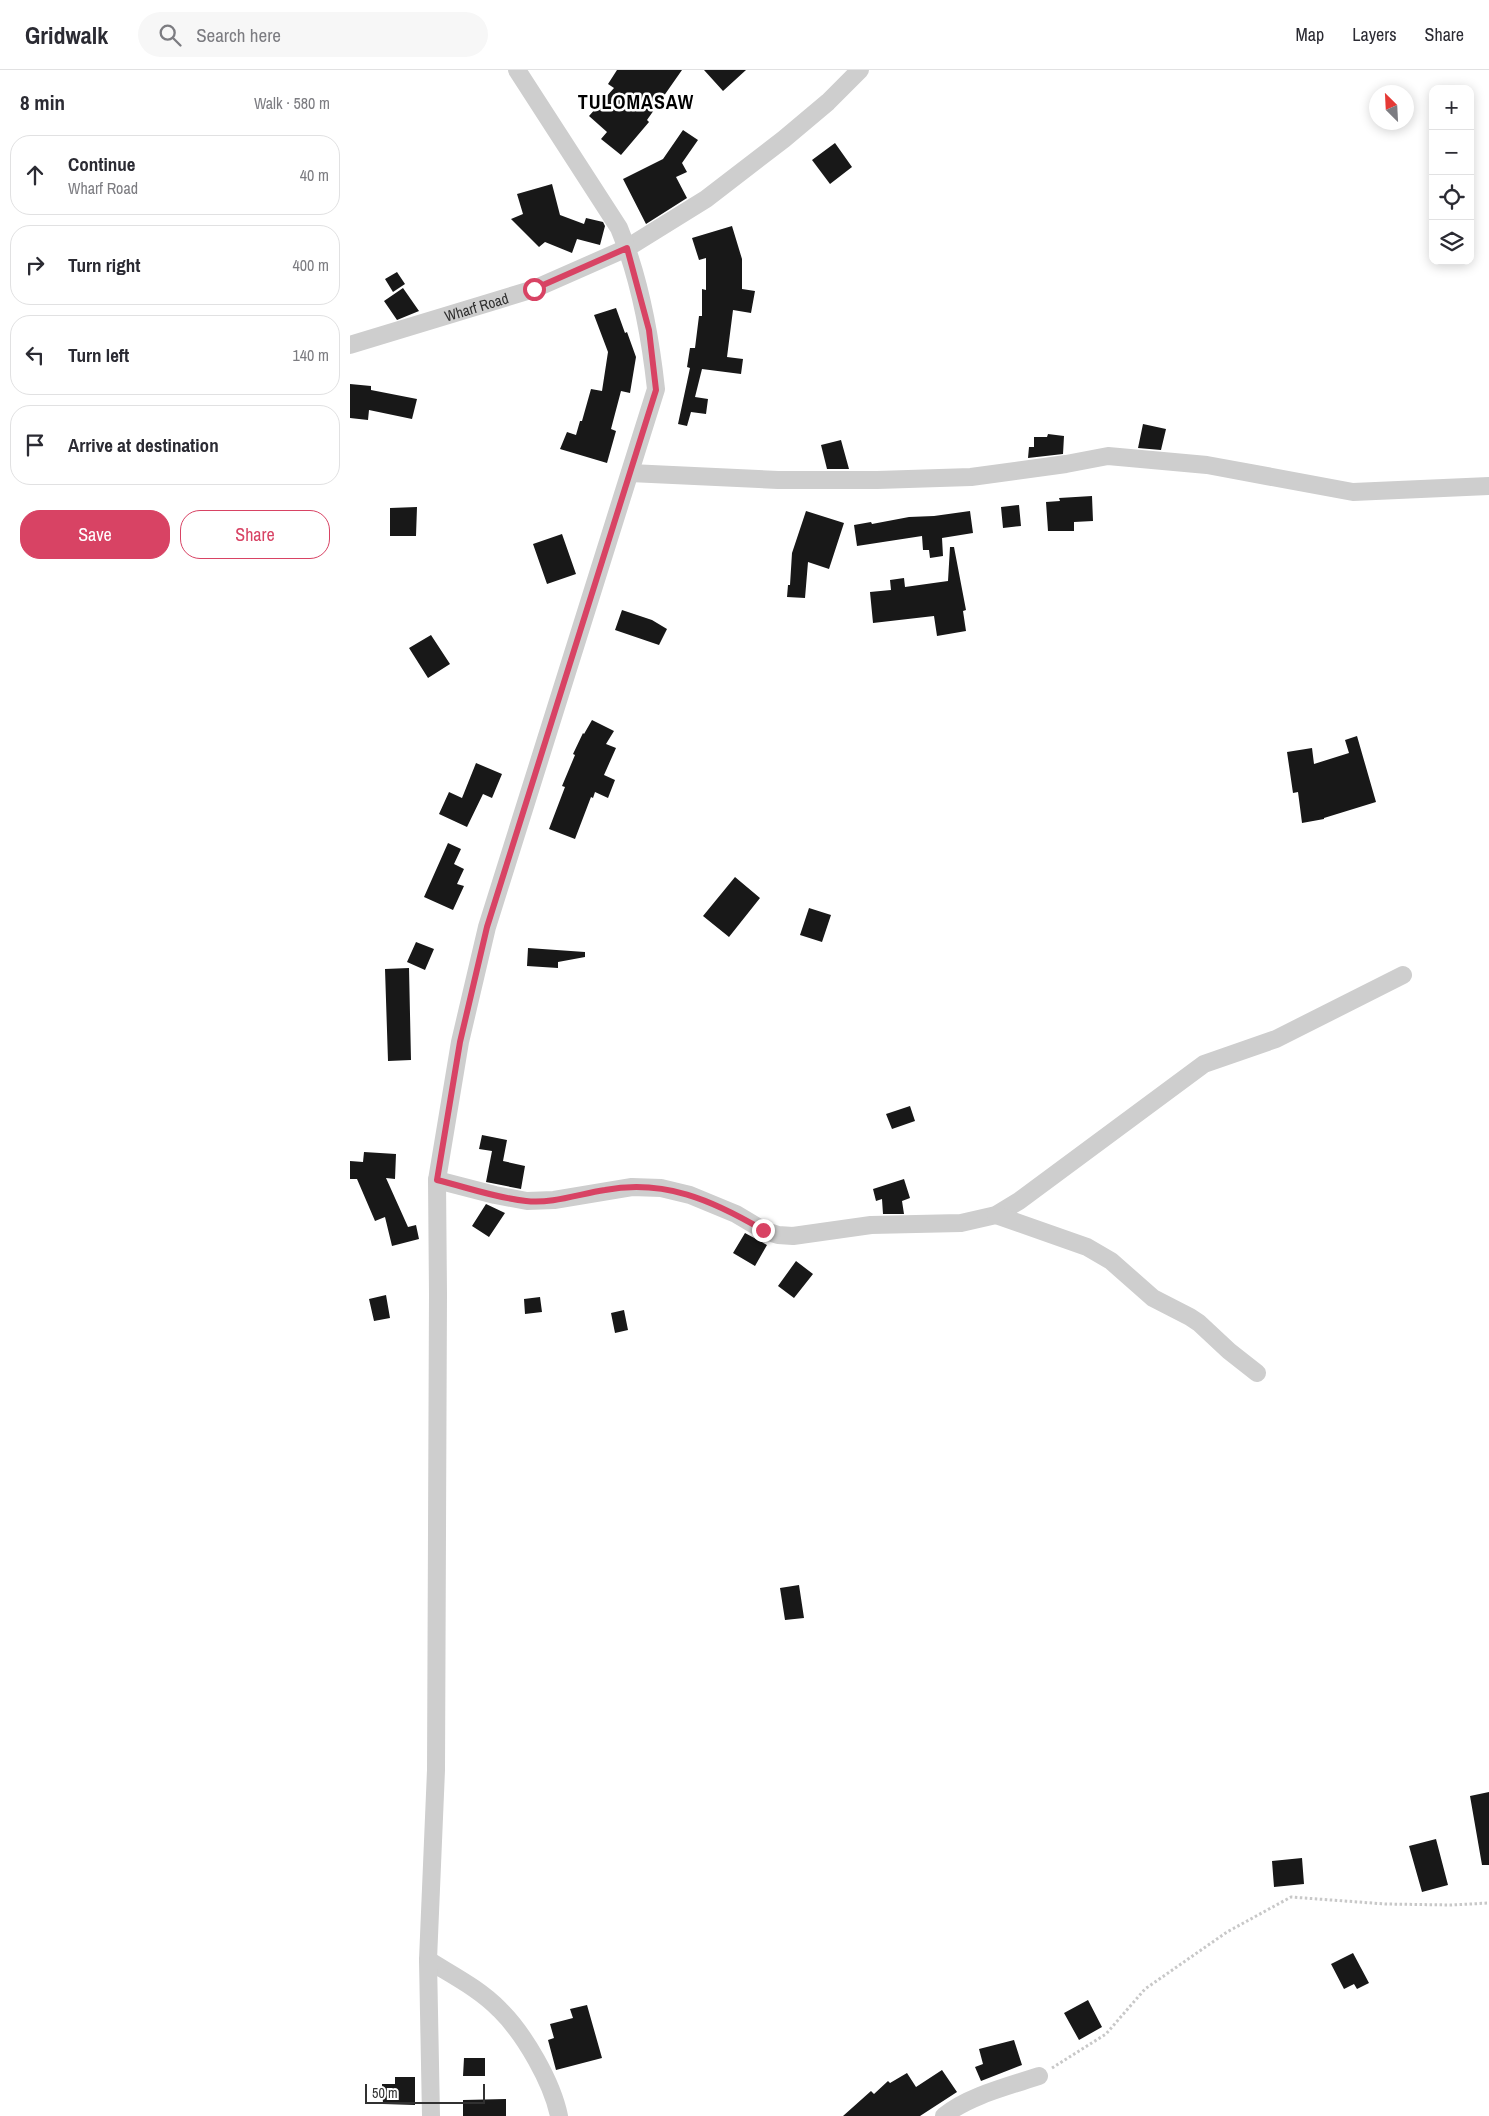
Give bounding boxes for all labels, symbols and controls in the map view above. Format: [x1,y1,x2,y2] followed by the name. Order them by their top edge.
[138,12,488,57] search box
[25,19,108,51] text: Gridwalk
[156,21,184,49] icon: search
[196,22,281,48] text: Search here
[1296,22,1324,47] text: Map
[1352,22,1397,47] text: Layers
[1425,22,1464,47] text: Share
[1369,85,1414,130] north arrow
[1429,85,1474,265] map controls
[1429,85,1474,130] button: +
[20,88,65,117] text: 8 min
[578,88,694,115] district label: TULOMASAW
[254,92,330,114] text: Walk · 580 m
[1429,130,1474,175] button: −
[68,151,136,177] text: Continue
[21,161,49,189] icon: ahead
[300,164,329,186] text: 40 m
[1429,175,1474,220] button: locate
[68,177,138,199] text: Wharf Road
[1429,220,1474,265] button: layers
[21,251,49,279] icon: right
[68,252,140,278] text: Turn right
[293,254,329,276] text: 400 m
[523,278,546,301] route start
[442,287,511,326] street label: Wharf Road
[21,341,49,369] icon: left
[68,342,129,368] text: Turn left
[293,344,329,366] text: 140 m
[21,431,49,459] icon: arrive
[68,432,219,458] text: Arrive at destination
[20,510,170,559] button: Save
[180,510,330,559] button: Share
[752,1219,775,1242] route end
[365,2081,485,2104] scale bar
[372,2084,398,2102] text: 50 m

